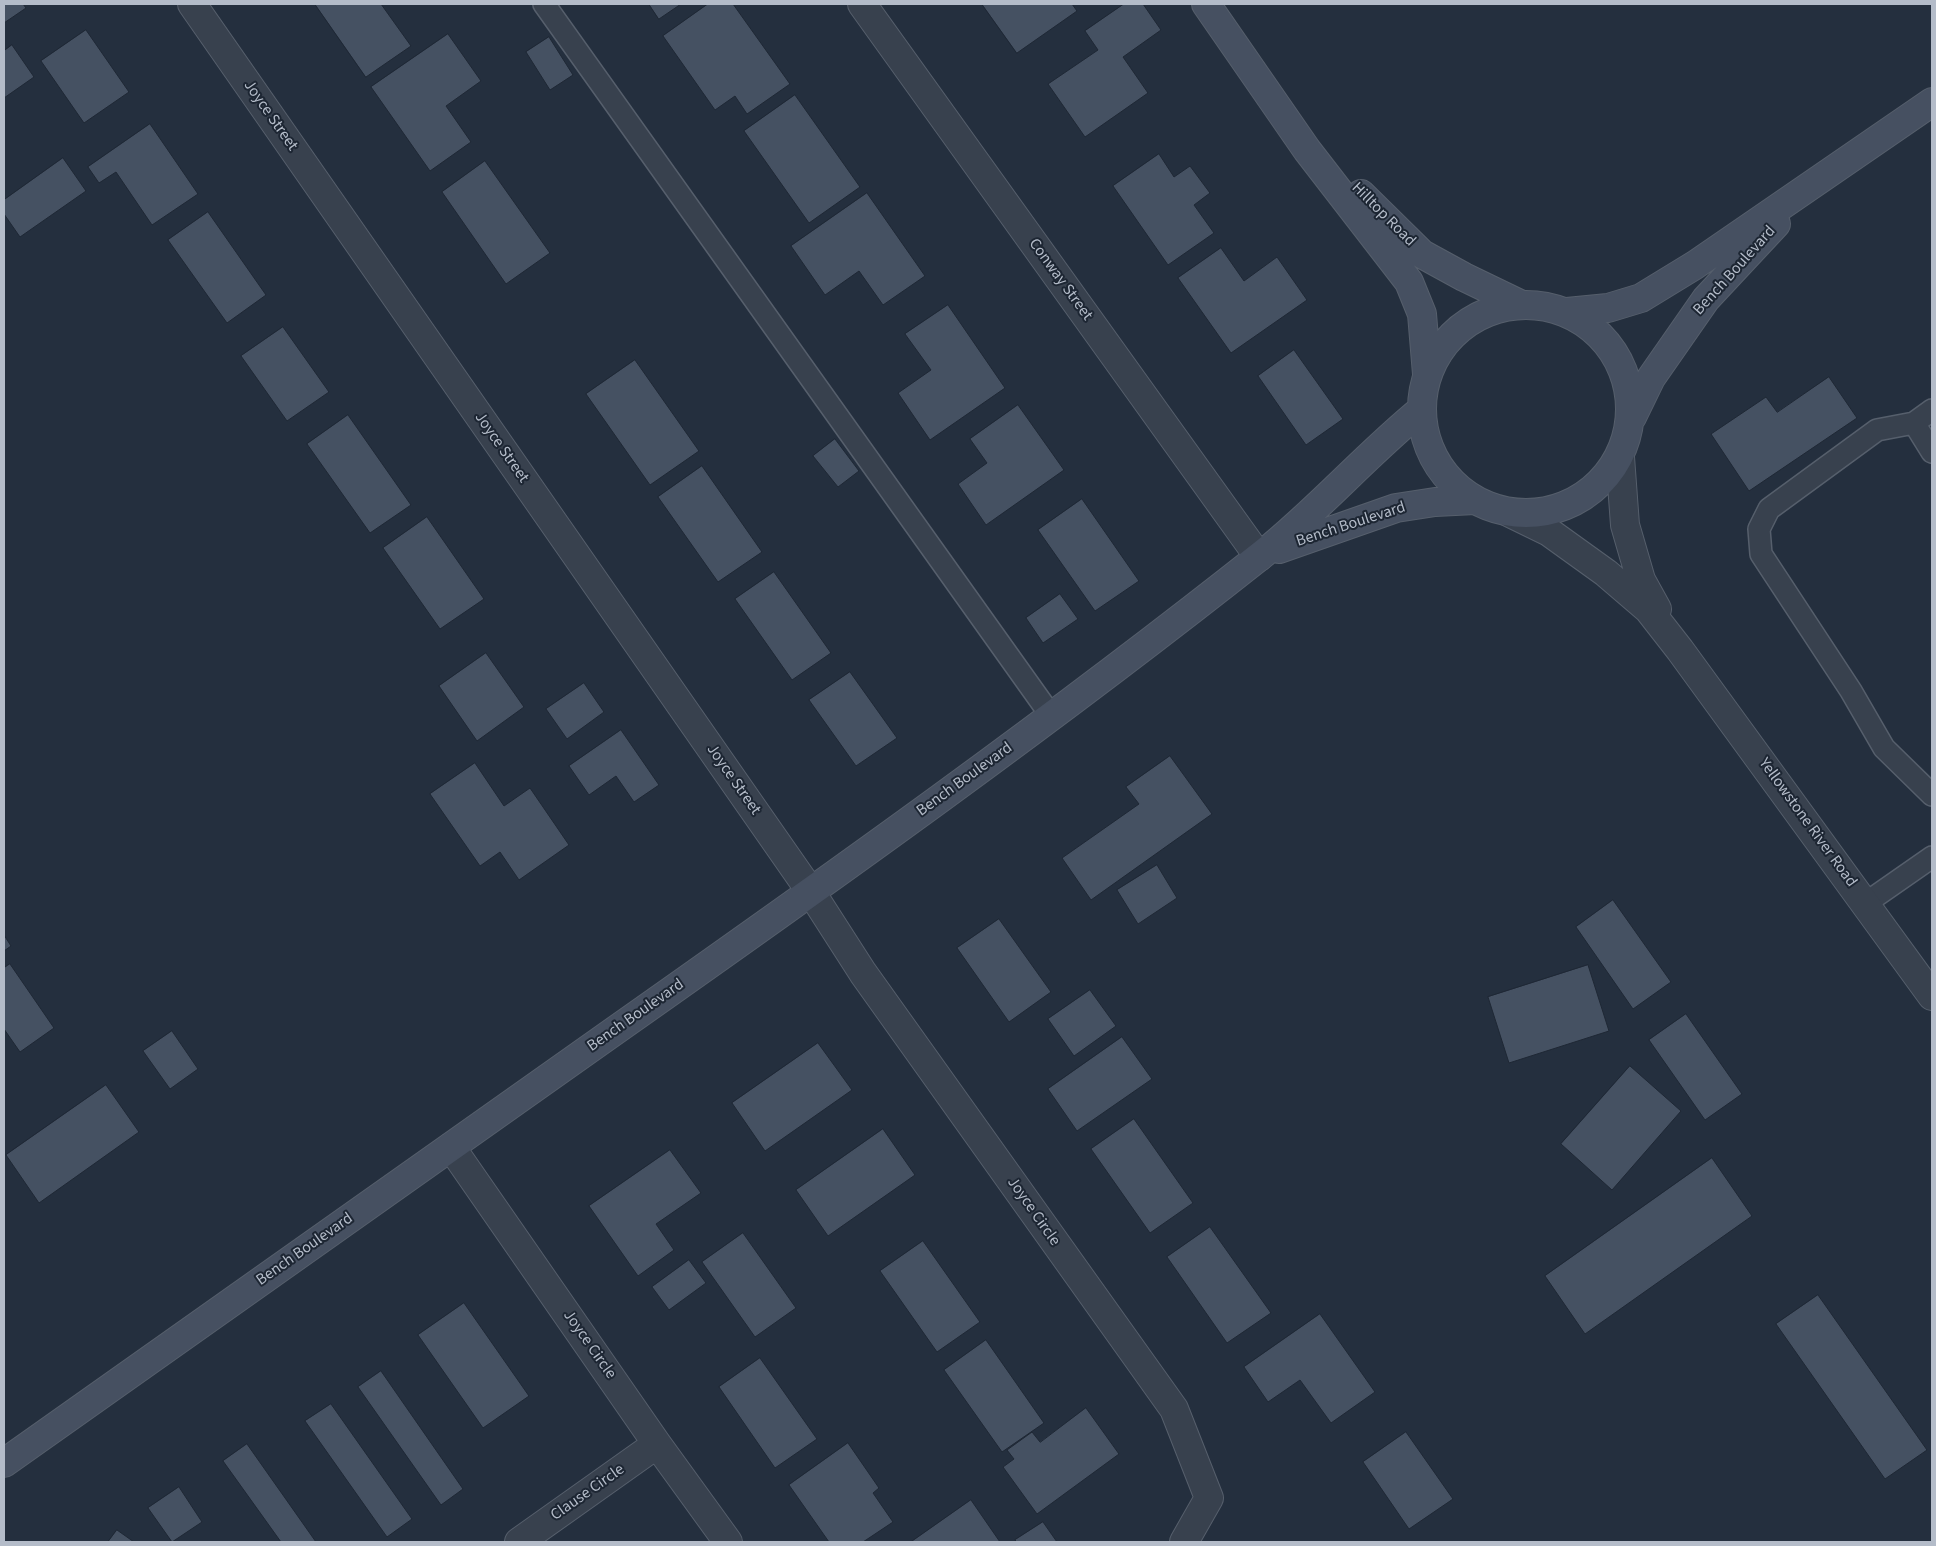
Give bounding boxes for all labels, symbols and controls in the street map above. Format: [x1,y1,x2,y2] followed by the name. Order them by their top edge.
[239,77,301,155] street label: Joyce Street
[1347,179,1419,251] street label: Hilltop Road
[1690,222,1780,320] street label: Bench Boulevard
[1024,235,1096,325] street label: Conway Street
[470,409,532,487] street label: Joyce Street
[1294,498,1408,552] street label: Bench Boulevard
[913,739,1017,821] street label: Bench Boulevard
[702,741,764,819] street label: Joyce Street
[1754,755,1860,891] street label: Yellowstone River Road
[584,976,688,1056] street label: Bench Boulevard
[1002,1174,1064,1250] street label: Joyce Circle
[253,1210,357,1290] street label: Bench Boulevard
[558,1307,620,1383] street label: Joyce Circle
[547,1461,629,1525] street label: Clause Circle

